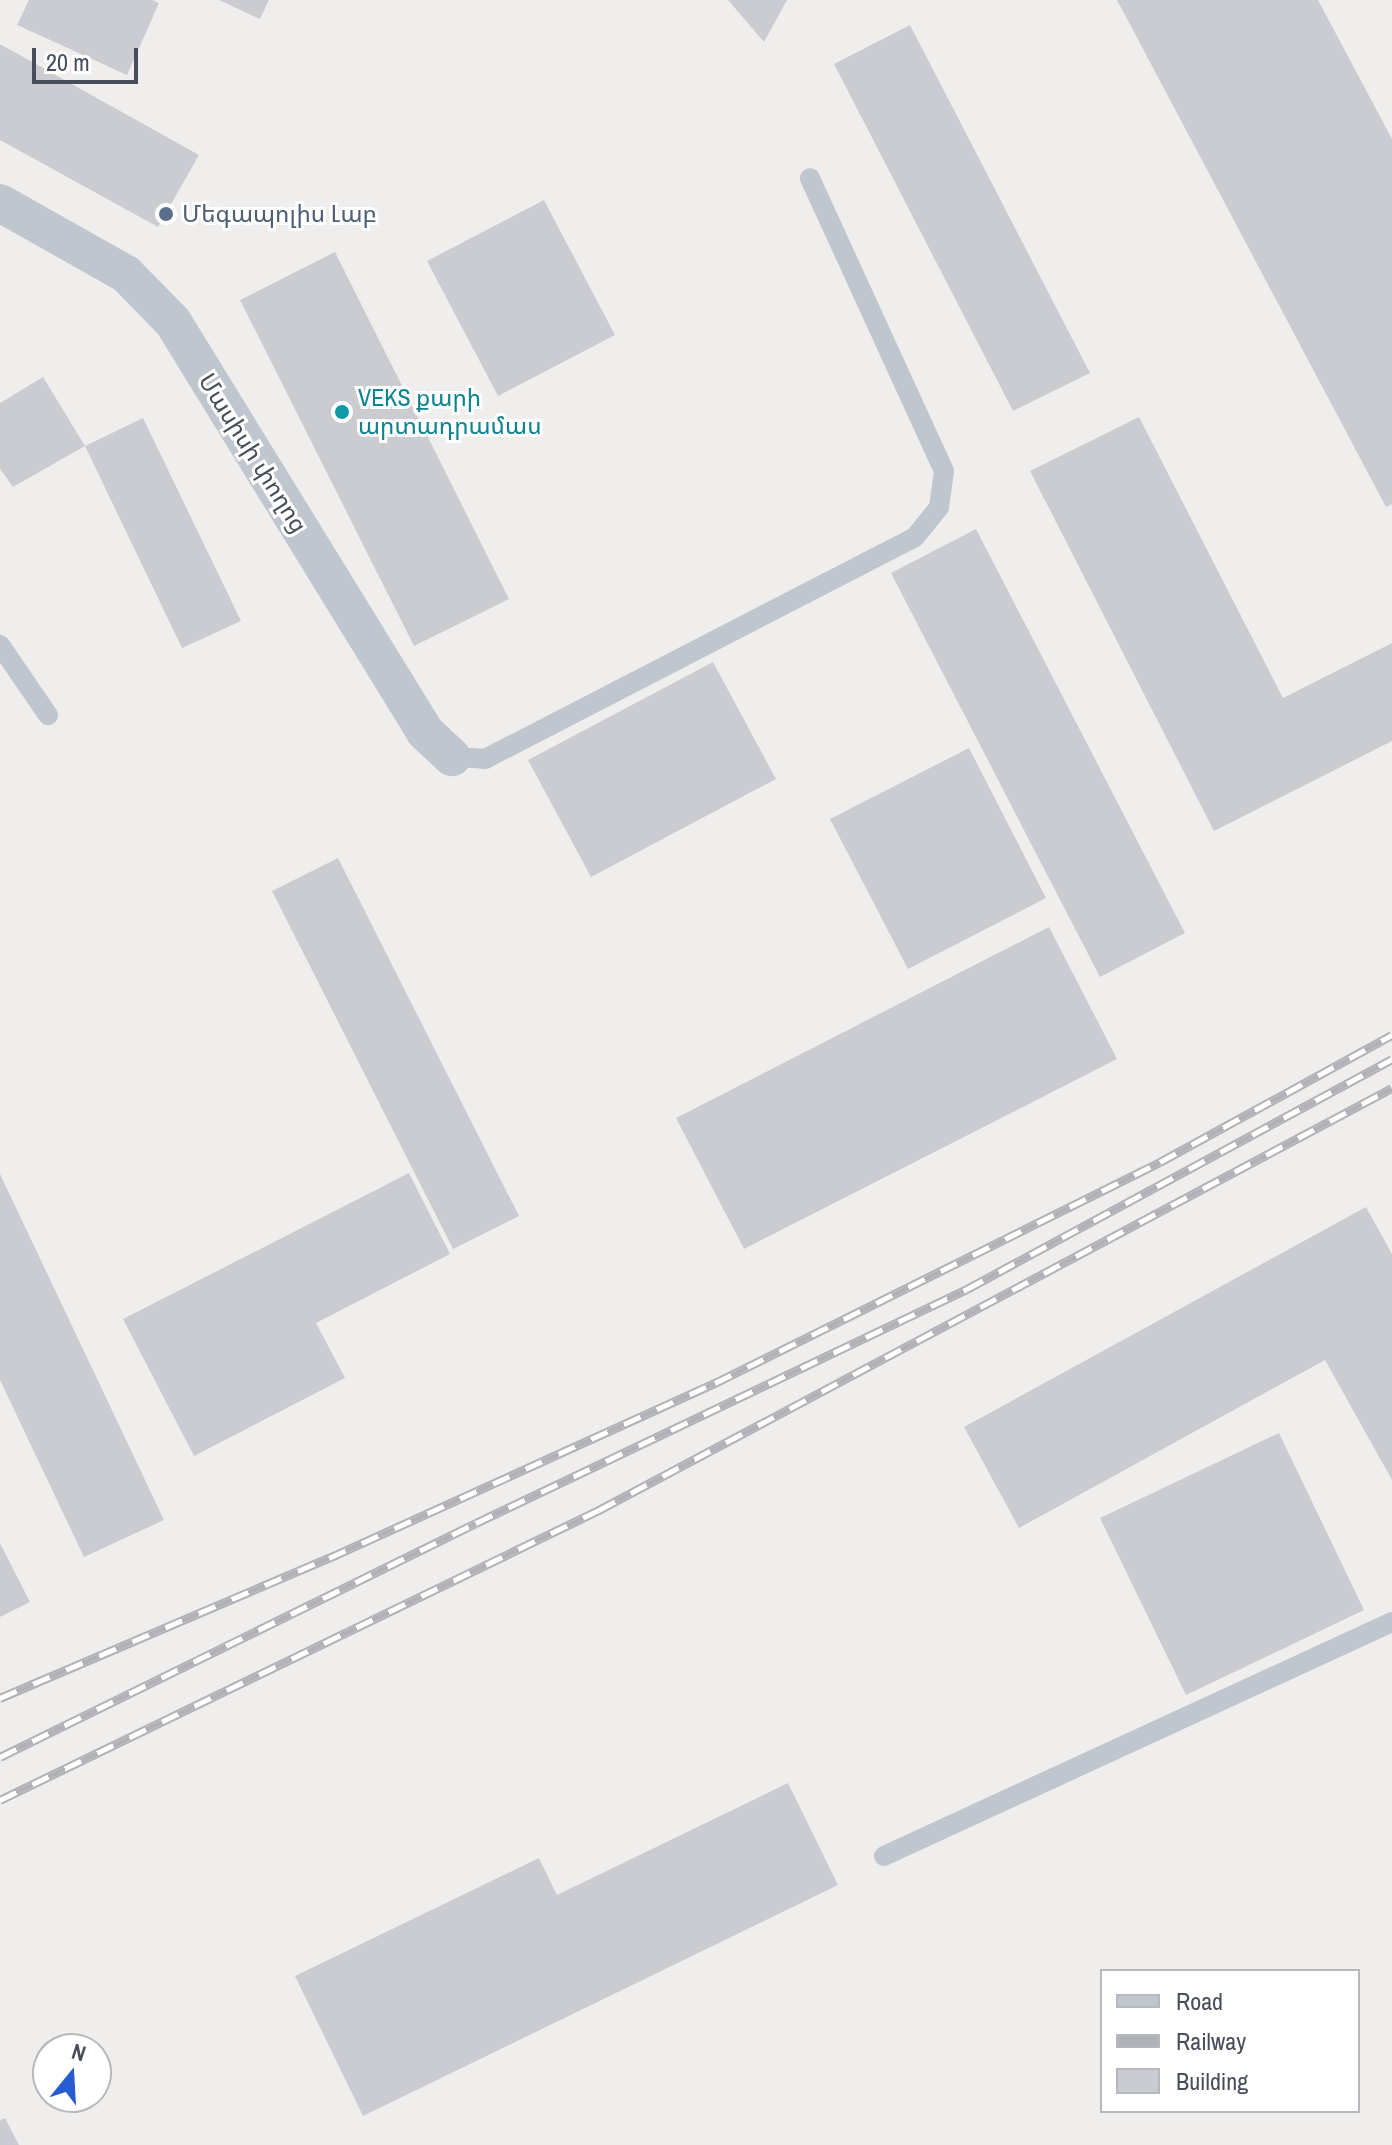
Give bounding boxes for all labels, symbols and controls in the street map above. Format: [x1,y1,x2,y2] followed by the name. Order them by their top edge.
[36,32,142,82] scale bar
[46,46,90,78] text: 20 m
[182,200,377,228] place label: Մեգապոլիս Լաբ
[157,205,175,223] marker: Մեգապոլիս Լաբ
[192,368,314,538] street label: Մասիսի փողոց
[358,384,541,440] place label: VEKS քարի արտադրամաս
[333,403,351,421] marker: VEKS քարի արտադրամաս
[1100,1969,1360,2113] legend
[1176,1985,1223,2017] text: Road
[1176,2025,1246,2057] text: Railway
[32,2033,112,2113] north arrow
[68,2036,90,2068] text: N
[1176,2065,1248,2097] text: Building

